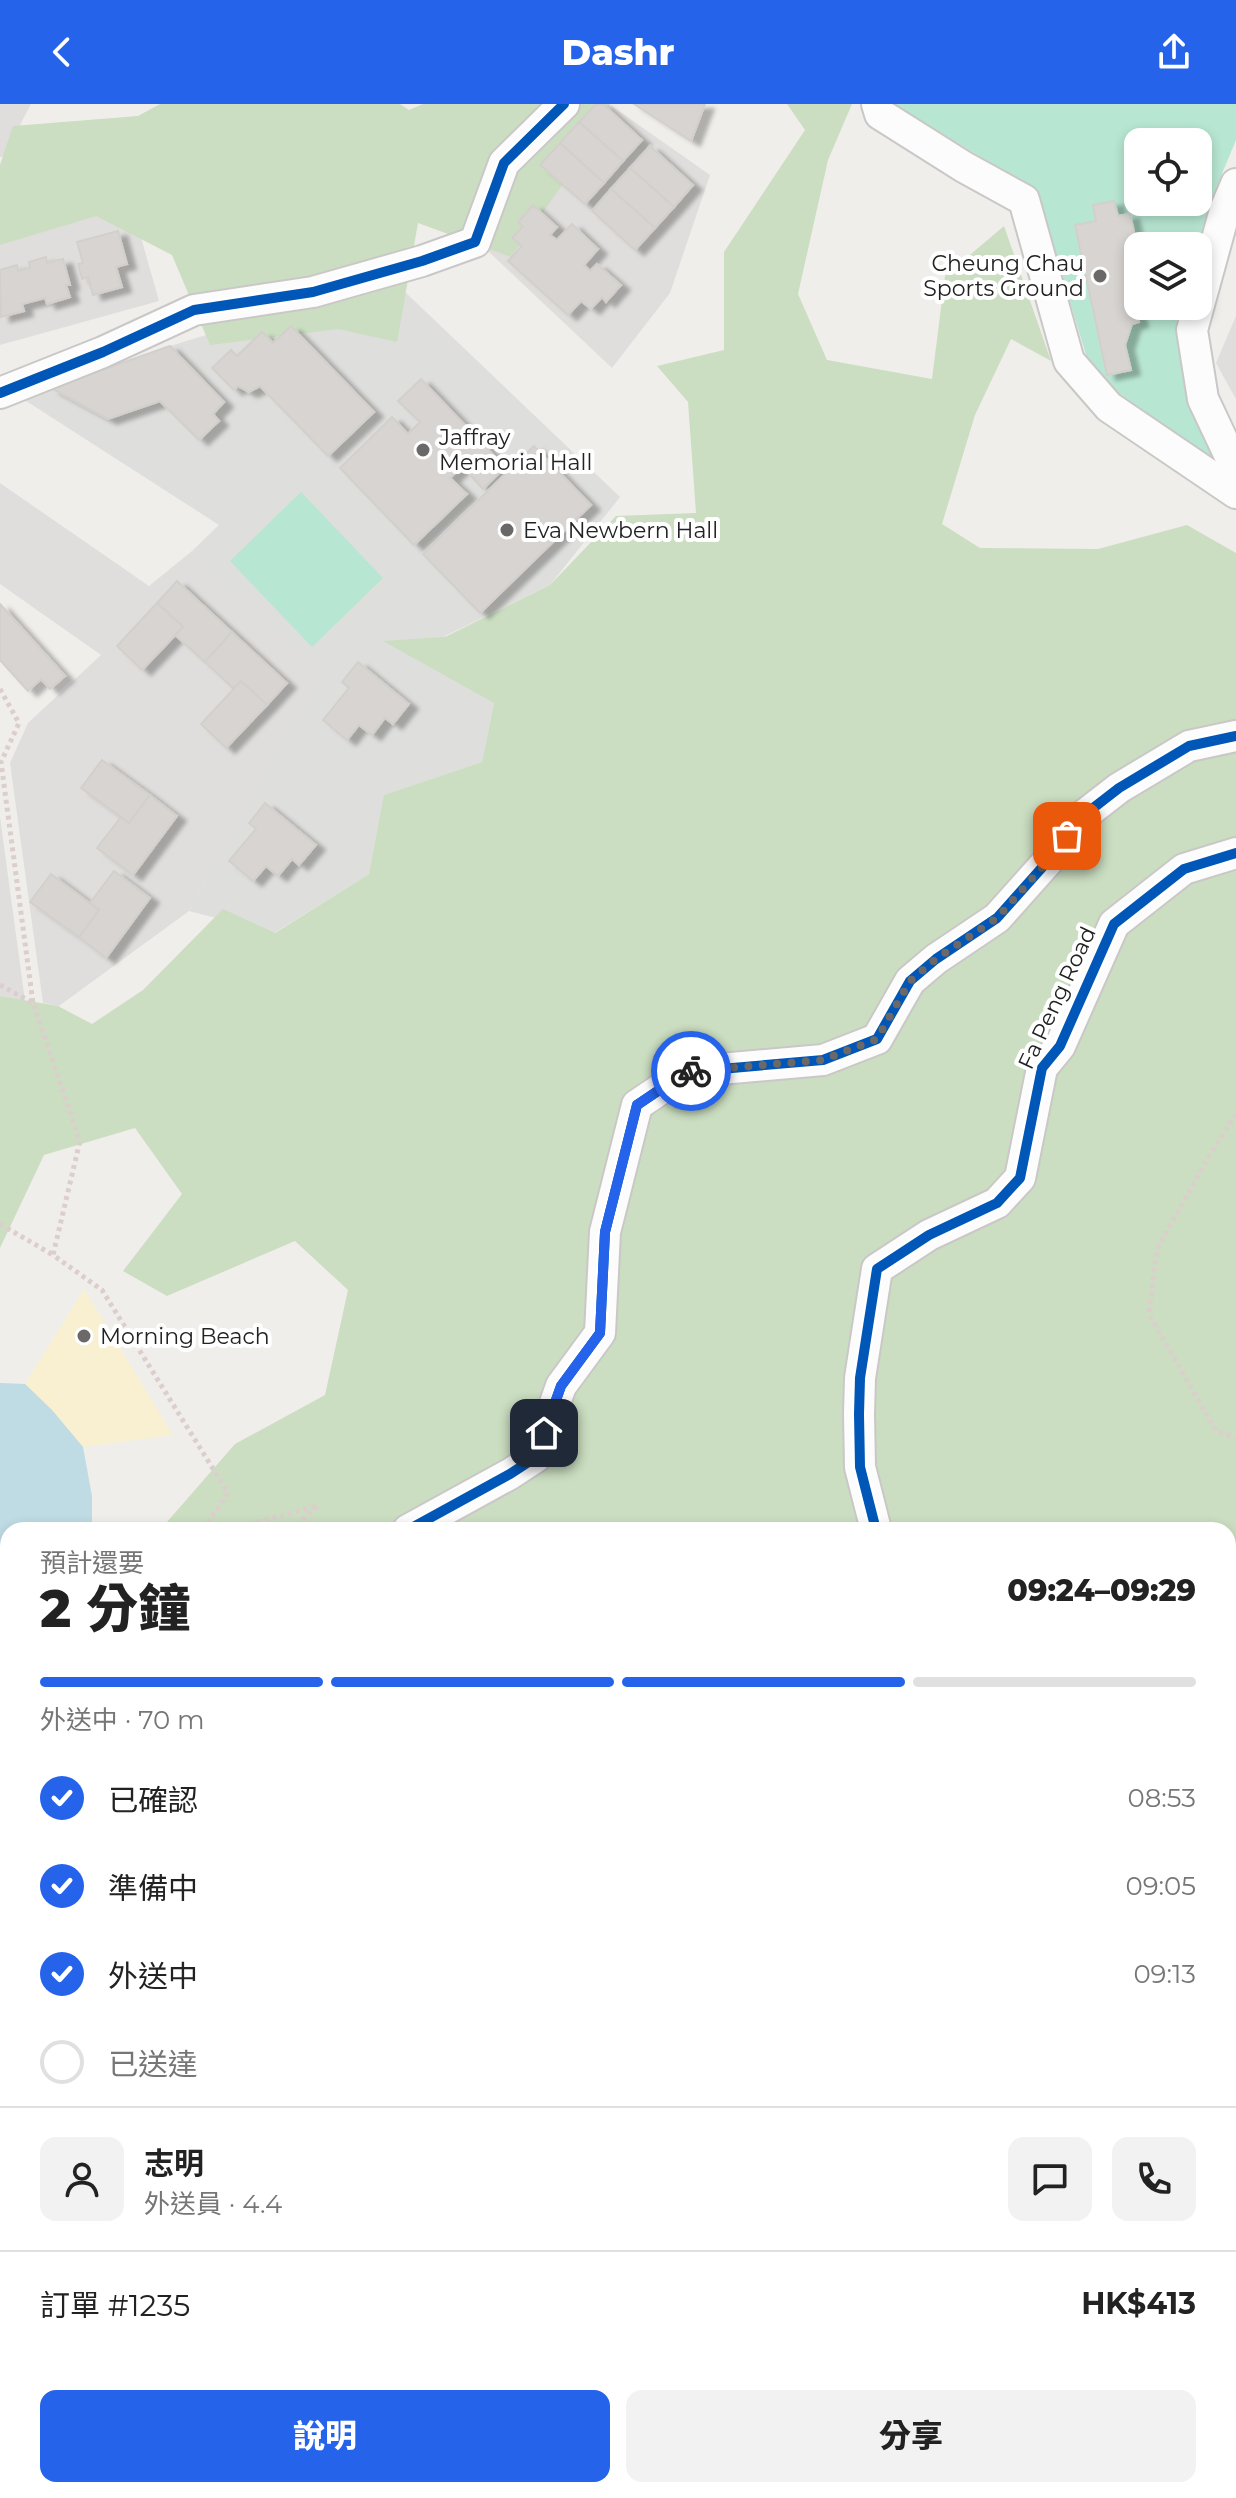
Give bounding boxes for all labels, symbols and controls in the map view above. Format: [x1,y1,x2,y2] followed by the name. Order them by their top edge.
[40,30,84,74] icon: back
[561,30,675,74] text: Dashr
[1152,30,1196,74] icon: share
[1124,128,1212,320] map controls
[1124,128,1212,216] button: locate
[1124,232,1212,320] button: layers
[923,250,1084,302] place label: Cheung Chau Sports Ground
[1091,267,1109,285] marker: Cheung Chau Sports Ground
[438,424,592,476] place label: Jaffray Memorial Hall
[414,441,432,459] marker: Jaffray Memorial Hall
[523,517,718,544] place label: Eva Newbern Hall
[498,521,516,539] marker: Eva Newbern Hall
[1033,802,1101,870] pin
[1045,814,1089,858] icon: bag
[1012,922,1102,1074] street label: Fa Peng Road
[651,1031,731,1111] courier
[669,1049,713,1093] icon: bike
[100,1323,270,1350] place label: Morning Beach
[75,1327,93,1345] marker: Morning Beach
[510,1399,578,1467] pin
[522,1411,566,1455] icon: home
[40,1547,144,1579] text: 預計還要
[1007,1572,1196,1609] text: 09:24–09:29
[40,1577,190,1640] text: 2 分鐘
[40,1704,205,1736] text: 外送中 · 70 m
[40,1776,84,1820] icon: check
[108,1782,198,1819] text: 已確認
[1127,1782,1196,1814] text: 08:53
[40,1864,84,1908] icon: check
[108,1870,198,1907] text: 準備中
[1126,1870,1196,1902] text: 09:05
[40,1952,84,1996] icon: check
[108,1958,198,1995] text: 外送中
[1133,1958,1196,1990] text: 09:13
[108,2046,198,2083] text: 已送達
[40,2137,124,2221] button: person
[1008,2137,1092,2221] button: chat
[1112,2137,1196,2221] button: phone
[144,2145,204,2182] text: 志明
[144,2188,282,2220] text: 外送員 · 4.4
[1081,2285,1196,2322] text: HK$413
[40,2287,190,2324] text: 訂單 #1235
[40,2390,610,2482] button: 說明
[626,2390,1196,2482] button: 分享

